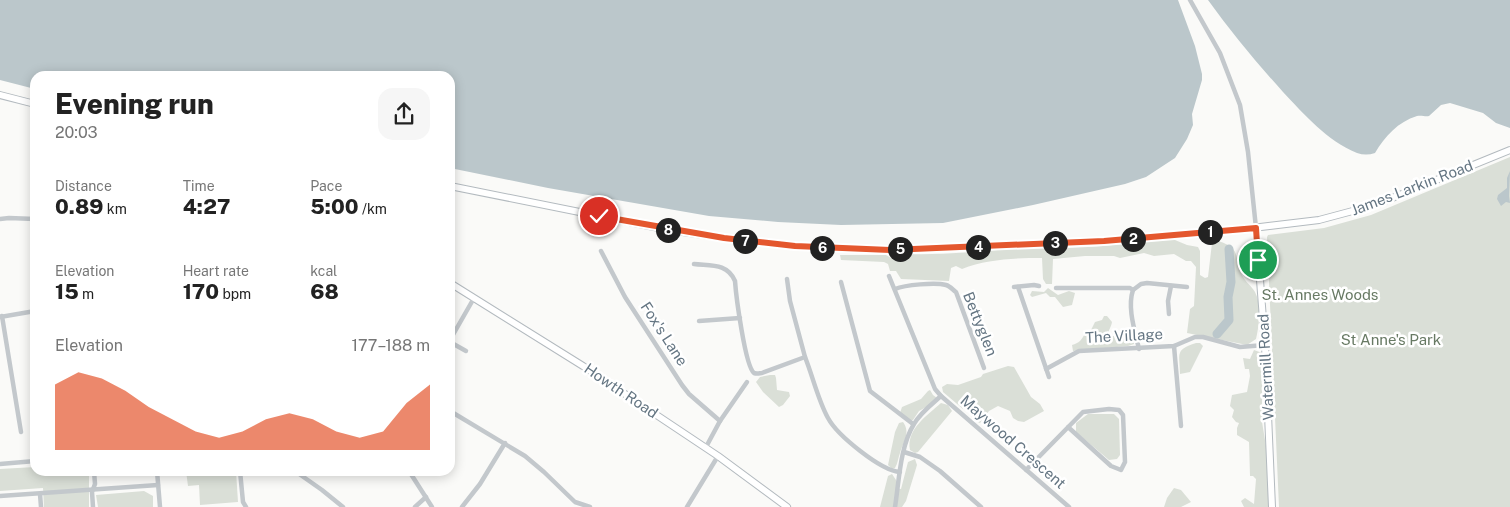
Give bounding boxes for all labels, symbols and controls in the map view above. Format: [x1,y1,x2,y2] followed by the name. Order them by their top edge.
[55,87,214,120] text: Evening run
[378,88,430,140] button: share
[55,123,98,142] text: 20:03
[1348,156,1475,219] street label: James Larkin Road
[55,178,112,194] text: Distance
[183,178,215,194] text: Time
[310,178,342,194] text: Pace
[55,194,103,219] text: 0.89
[183,194,230,219] text: 4:27
[310,194,359,219] text: 5:00
[578,195,620,237] pin
[103,201,127,217] text: km
[359,201,387,217] text: /km
[585,202,613,230] icon: check
[656,218,680,242] pin: 8
[1198,220,1222,244] pin: 1
[664,222,673,238] text: 8
[1208,224,1214,240] text: 1
[1120,226,1146,252] pin: 2
[732,228,758,254] pin: 7
[1042,230,1068,256] pin: 3
[1129,231,1138,247] text: 2
[741,233,750,249] text: 7
[966,234,990,260] pin: 4
[1051,235,1060,251] text: 3
[810,236,834,260] pin: 6
[888,236,912,262] pin: 5
[974,239,983,255] text: 4
[1237,239,1279,281] pin
[818,240,827,256] text: 6
[896,241,905,257] text: 5
[1244,246,1272,274] icon: arrive
[55,263,114,279] text: Elevation
[183,263,249,279] text: Heart rate
[310,263,337,279] text: kcal
[55,279,79,304] text: 15
[183,279,219,304] text: 170
[310,279,339,304] text: 68
[79,286,94,302] text: m
[219,286,251,302] text: bpm
[1262,286,1378,303] park label: St. Annes Woods
[960,289,1001,358] street label: Bettyglen
[637,299,691,369] street label: Fox's Lane
[1254,313,1277,421] street label: Watermill Road
[1085,325,1163,346] street label: The Village
[1341,331,1441,348] park label: St Anne's Park
[55,336,123,355] text: Elevation
[352,336,430,355] text: 177–188 m
[581,360,661,421] street label: Howth Road
[957,391,1069,492] street label: Maywood Crescent

